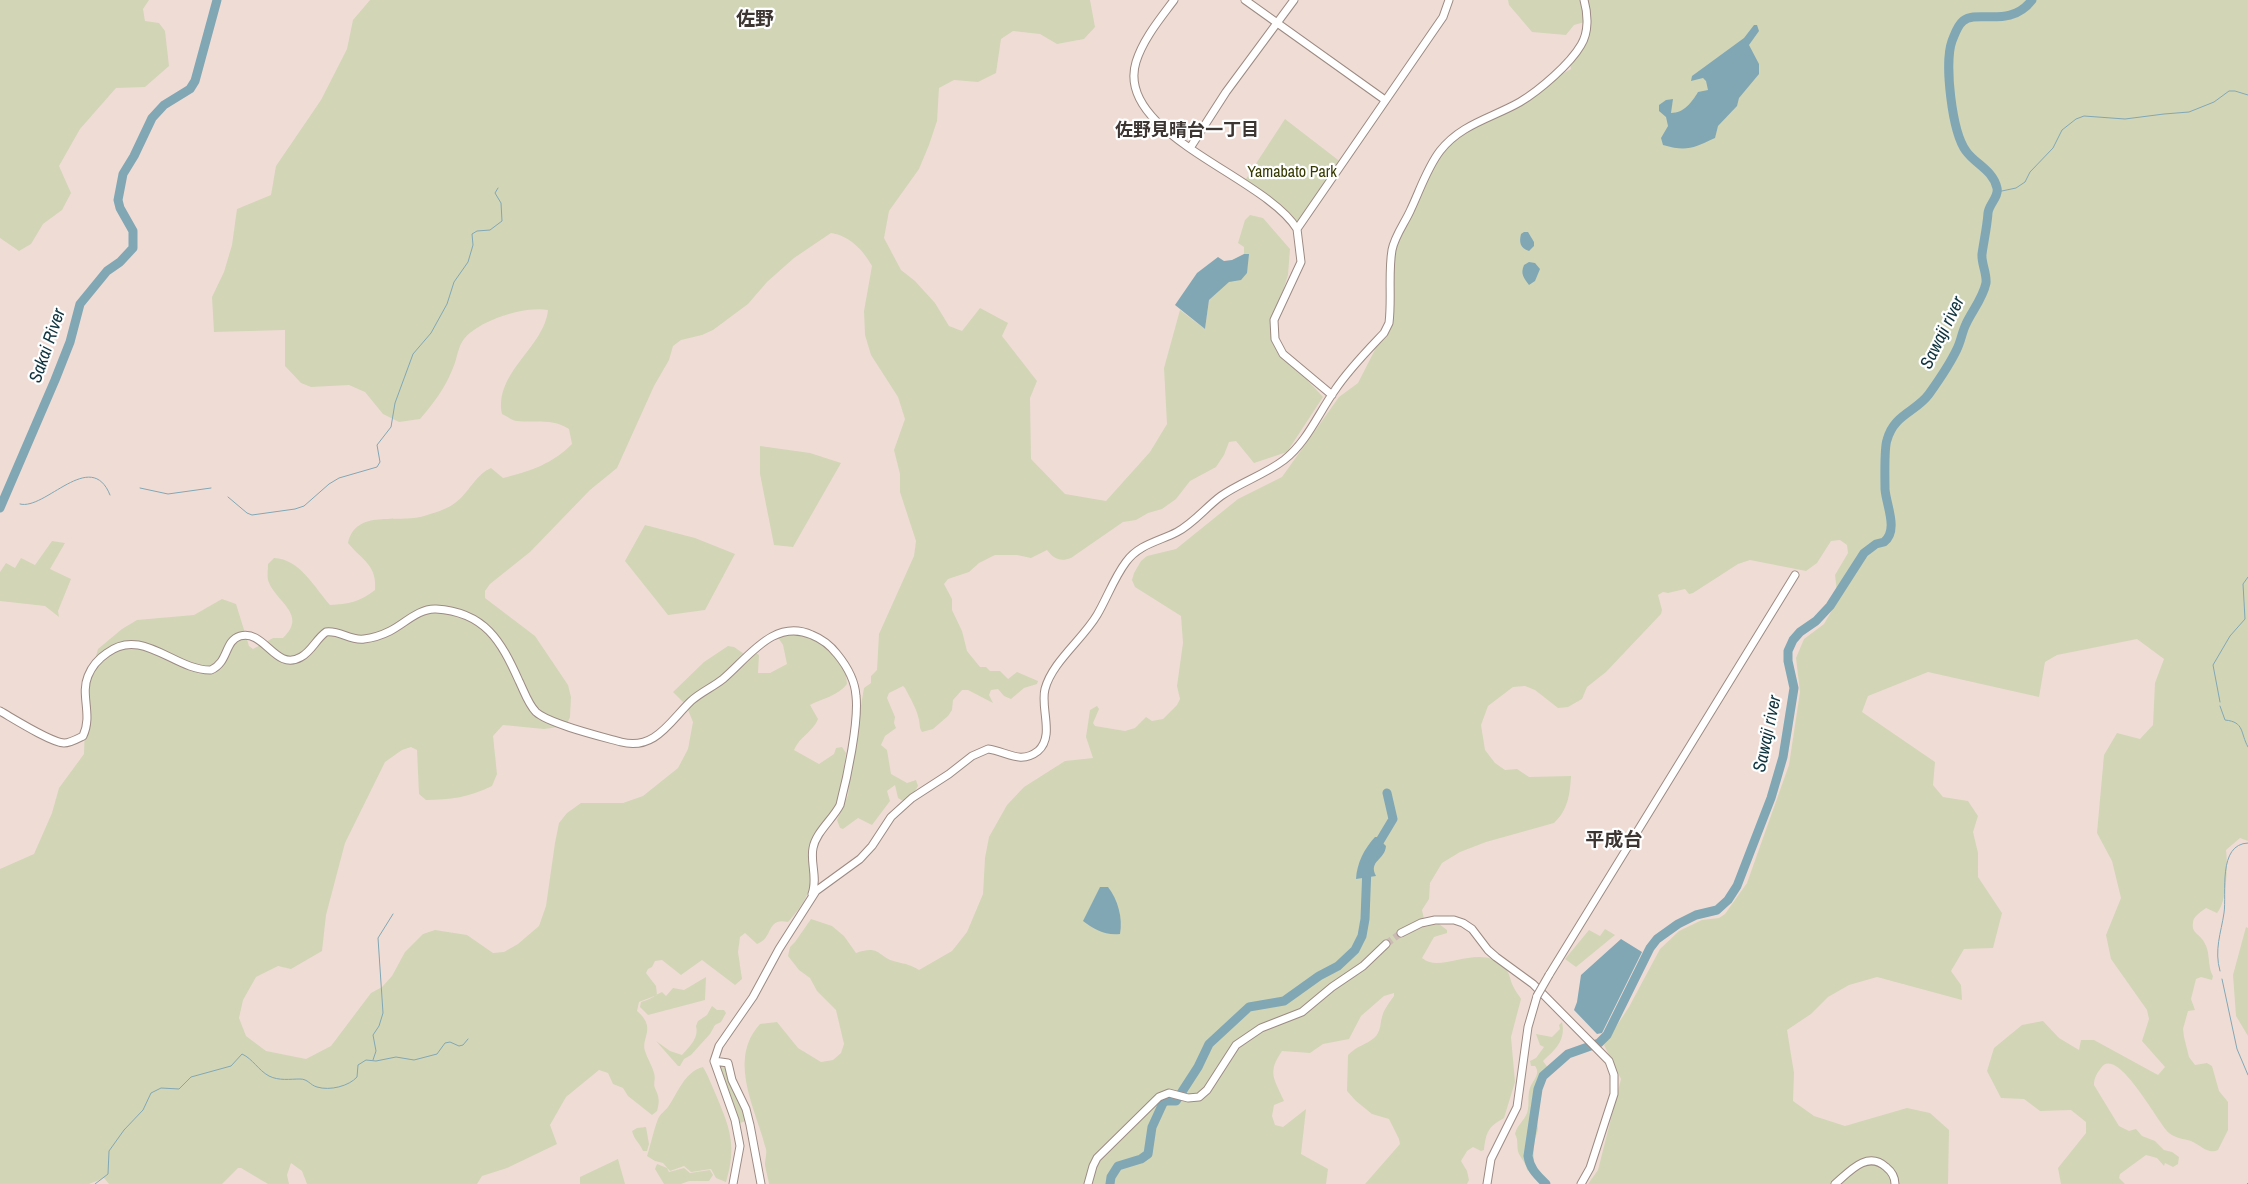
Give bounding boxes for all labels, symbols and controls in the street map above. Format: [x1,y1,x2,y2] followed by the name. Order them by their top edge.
[736,9,774,31] district label: 佐野
[1115,120,1259,142] district label: 佐野見晴台一丁目
[1247,163,1337,183] park label: Yamabato Park
[1916,293,1970,373] water label: Sawaji river
[25,306,71,386] water label: Sakai River
[1749,694,1787,774] water label: Sawaji river
[1586,830,1642,852] district label: 平成台

